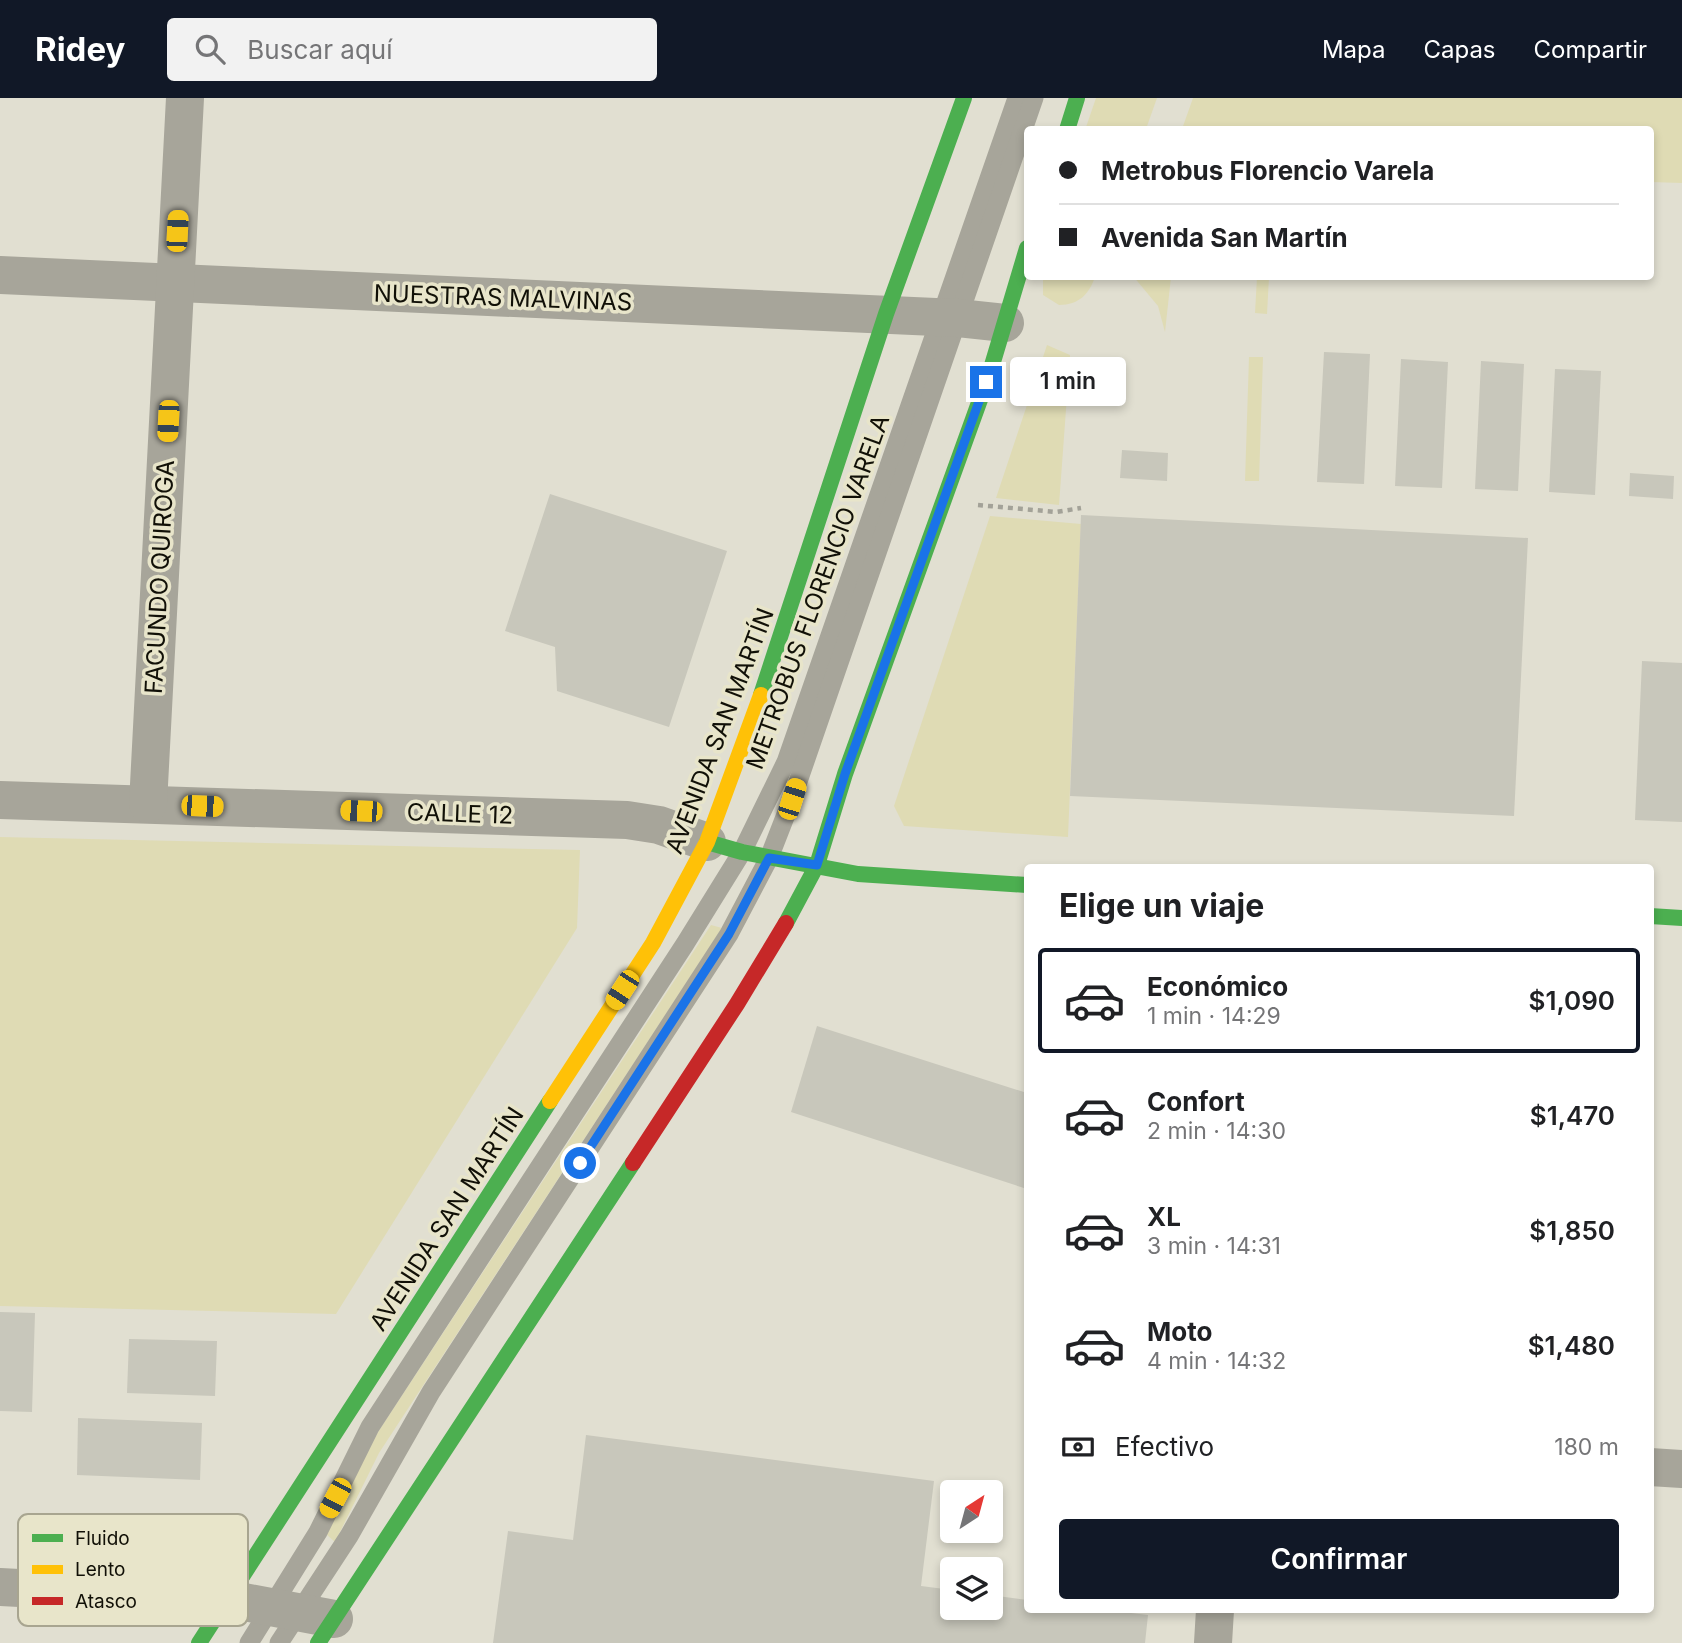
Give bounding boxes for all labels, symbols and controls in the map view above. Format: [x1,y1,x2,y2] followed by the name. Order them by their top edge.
[167,18,657,81] search box
[35,29,125,69] text: Ridey
[191,30,229,68] icon: search
[247,34,392,65] text: Buscar aquí
[1322,35,1385,64] text: Mapa
[1423,35,1496,64] text: Capas
[1534,35,1647,64] text: Compartir
[1101,155,1434,186] text: Metrobus Florencio Varela
[166,209,189,253] car
[1101,222,1348,253] text: Avenida San Martín
[373,278,633,317] street label: NUESTRAS MALVINAS
[1010,358,1126,406] callout: 1 min
[970,366,1002,398] route end
[1040,367,1096,395] text: 1 min
[157,399,180,443] car
[740,411,895,773] street label: METROBUS FLORENCIO VARELA
[139,459,180,695] street label: FACUNDO QUIROGA
[658,604,780,858] street label: AVENIDA SAN MARTÍN
[776,776,809,822] car
[181,795,224,817] car
[406,797,514,830] street label: CALLE 12
[340,800,383,822] car
[1059,886,1264,925] text: Elige un viaje
[602,967,643,1013] car
[1063,969,1126,1032] icon: car
[1147,971,1288,1002] text: Económico
[1529,985,1615,1016] text: $1,090
[1147,1002,1281,1030] text: 1 min · 14:29
[1063,1084,1126,1147] icon: car
[1147,1086,1245,1117] text: Confort
[1530,1100,1615,1131] text: $1,470
[363,1101,530,1336] street label: AVENIDA SAN MARTÍN
[1147,1117,1286,1145] text: 2 min · 14:30
[564,1147,596,1179] route start
[1063,1199,1126,1262] icon: car
[1147,1201,1181,1232] text: XL
[1529,1215,1615,1246] text: $1,850
[1147,1232,1281,1260] text: 3 min · 14:31
[1063,1314,1126,1377] icon: car
[1147,1316,1212,1347] text: Moto
[1528,1330,1615,1361] text: $1,480
[1147,1347,1286,1375] text: 4 min · 14:32
[1059,1428,1097,1466] icon: cash
[1115,1431,1214,1462] text: Efectivo
[1554,1433,1619,1461] text: 180 m
[316,1475,355,1521] car
[940,1480,1003,1544] north arrow
[940,1480,1003,1620] map controls
[18,1514,248,1626] legend
[1059,1519,1619,1599] button: Confirmar
[75,1527,130,1550] text: Fluido
[940,1557,1003,1620] button: layers
[75,1558,125,1581] text: Lento
[75,1590,137,1613] text: Atasco

